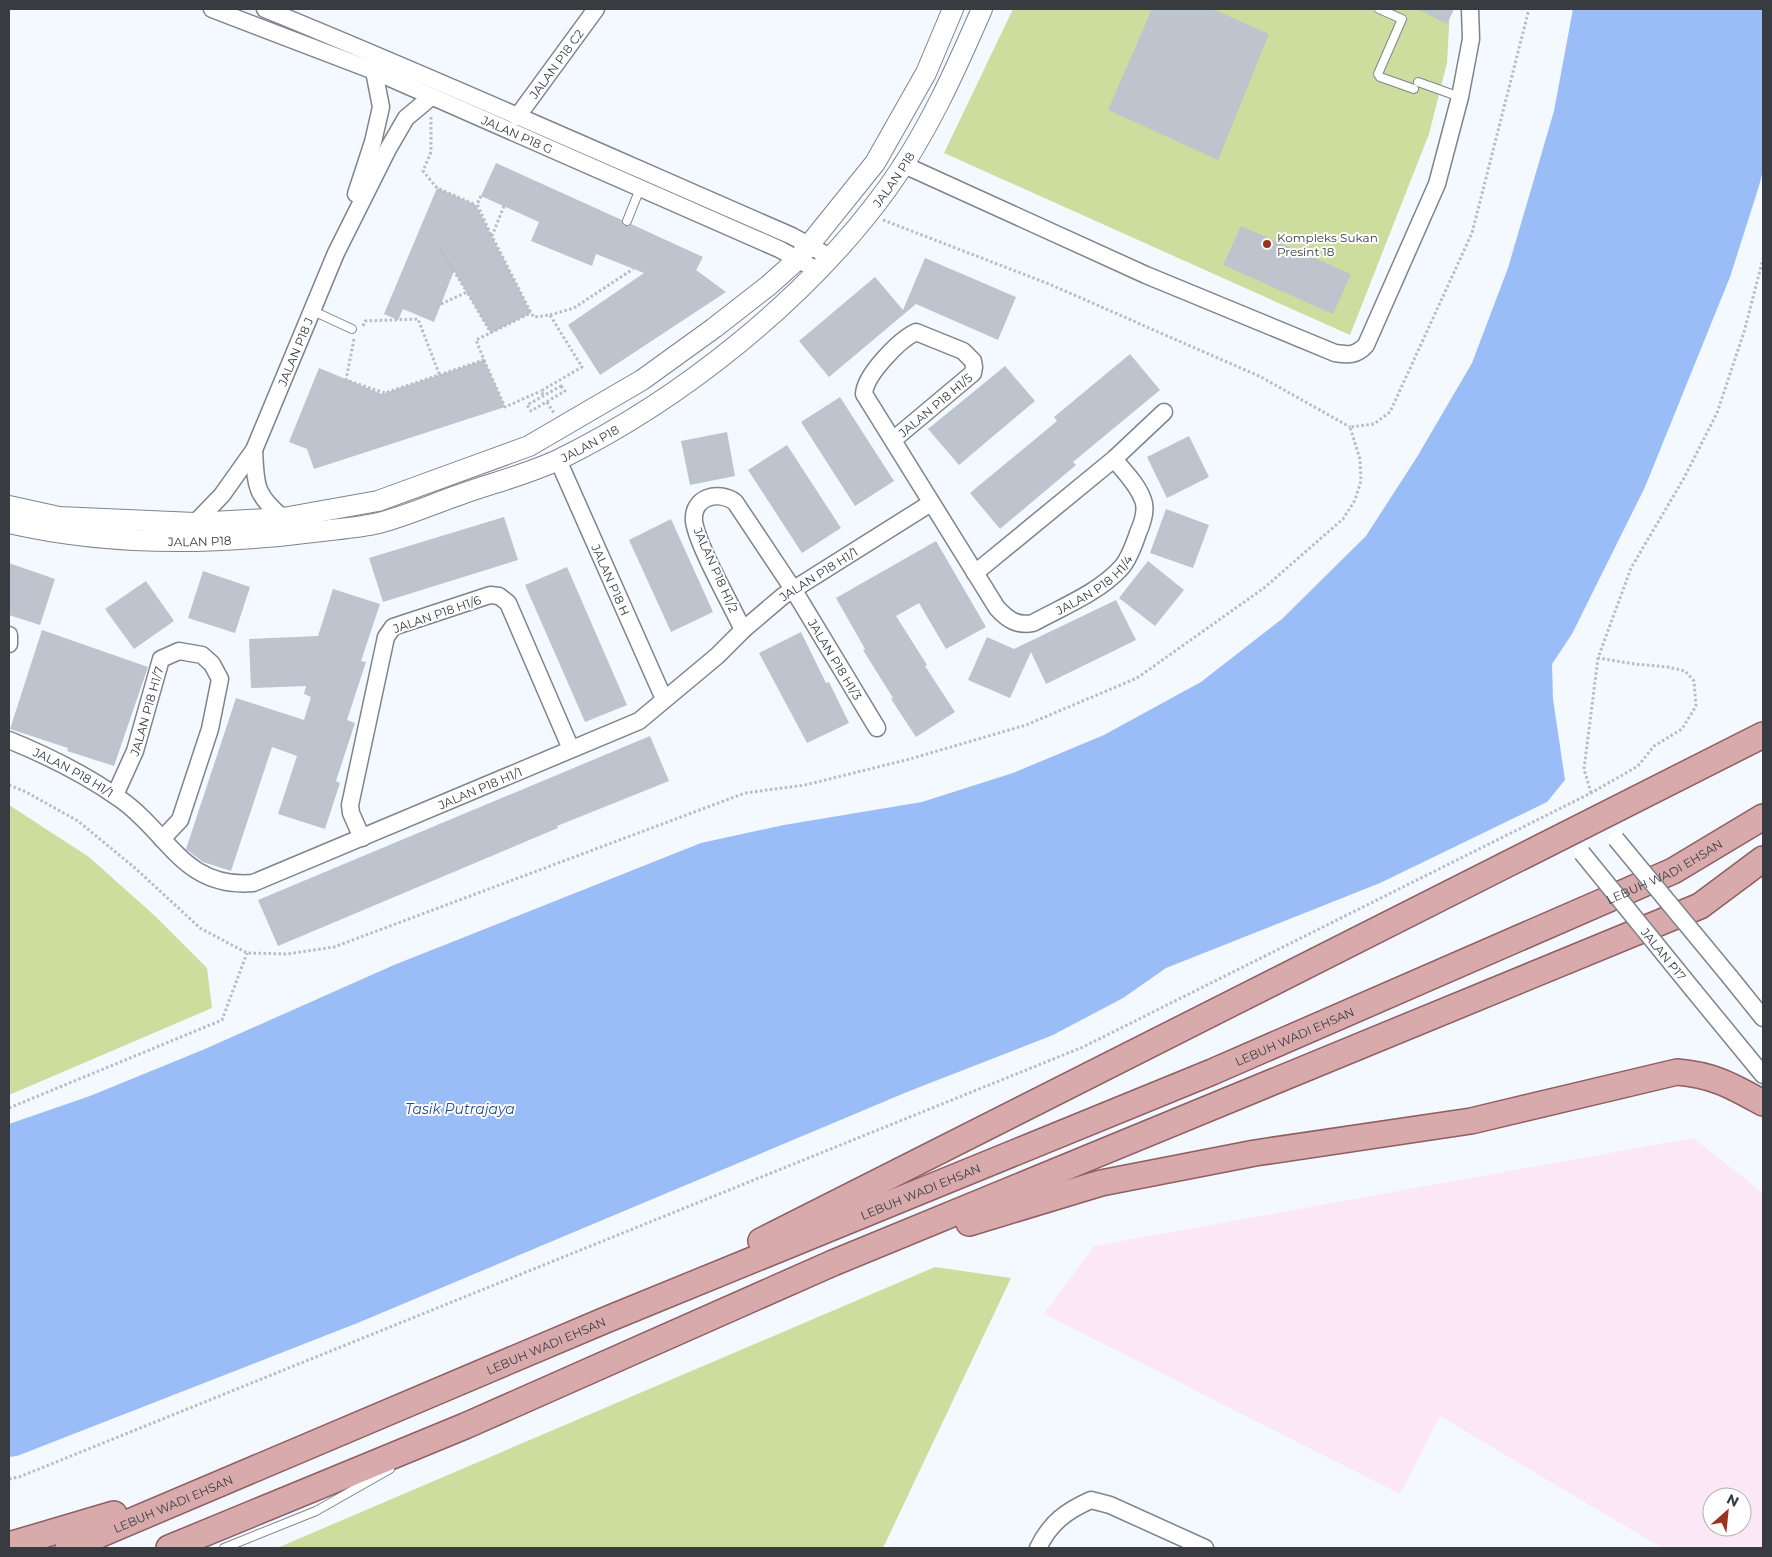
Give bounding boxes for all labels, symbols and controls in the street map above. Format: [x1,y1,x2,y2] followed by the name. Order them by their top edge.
[525,26,586,102] street label: JALAN P18 C2
[479,111,555,156] street label: JALAN P18 G
[868,149,918,210] street label: JALAN P18
[1277,230,1378,259] place label: Kompleks Sukan Presint 18
[1261,238,1273,250] marker: Kompleks Sukan Presint 18
[274,315,316,389] street label: JALAN P18 J
[894,369,975,441] street label: JALAN P18 H1/5
[557,421,622,465] street label: JALAN P18
[690,524,742,615] street label: JALAN P18 H1/2
[167,532,232,549] street label: JALAN P18
[588,541,633,618] street label: JALAN P18 H
[775,544,860,604] street label: JALAN P18 H1/1
[1052,552,1135,618] street label: JALAN P18 H1/4
[390,592,483,636] street label: JALAN P18 H1/6
[805,615,866,703] street label: JALAN P18 H1/3
[126,664,166,759] street label: JALAN P18 H1/7
[30,743,117,800] street label: JALAN P18 H1/1
[435,763,524,812] street label: JALAN P18 H1/1
[1604,836,1725,907] street label: LEBUH WADI EHSAN
[1638,924,1690,983] street label: JALAN P17
[1233,1004,1356,1069] street label: LEBUH WADI EHSAN
[405,1100,515,1118] water label: Tasik Putrajaya
[858,1160,983,1223] street label: LEBUH WADI EHSAN
[484,1313,608,1377] street label: LEBUH WADI EHSAN
[111,1472,235,1535] street label: LEBUH WADI EHSAN
[1702,1487,1752,1537] north arrow
[1724,1490,1742,1511] text: N

